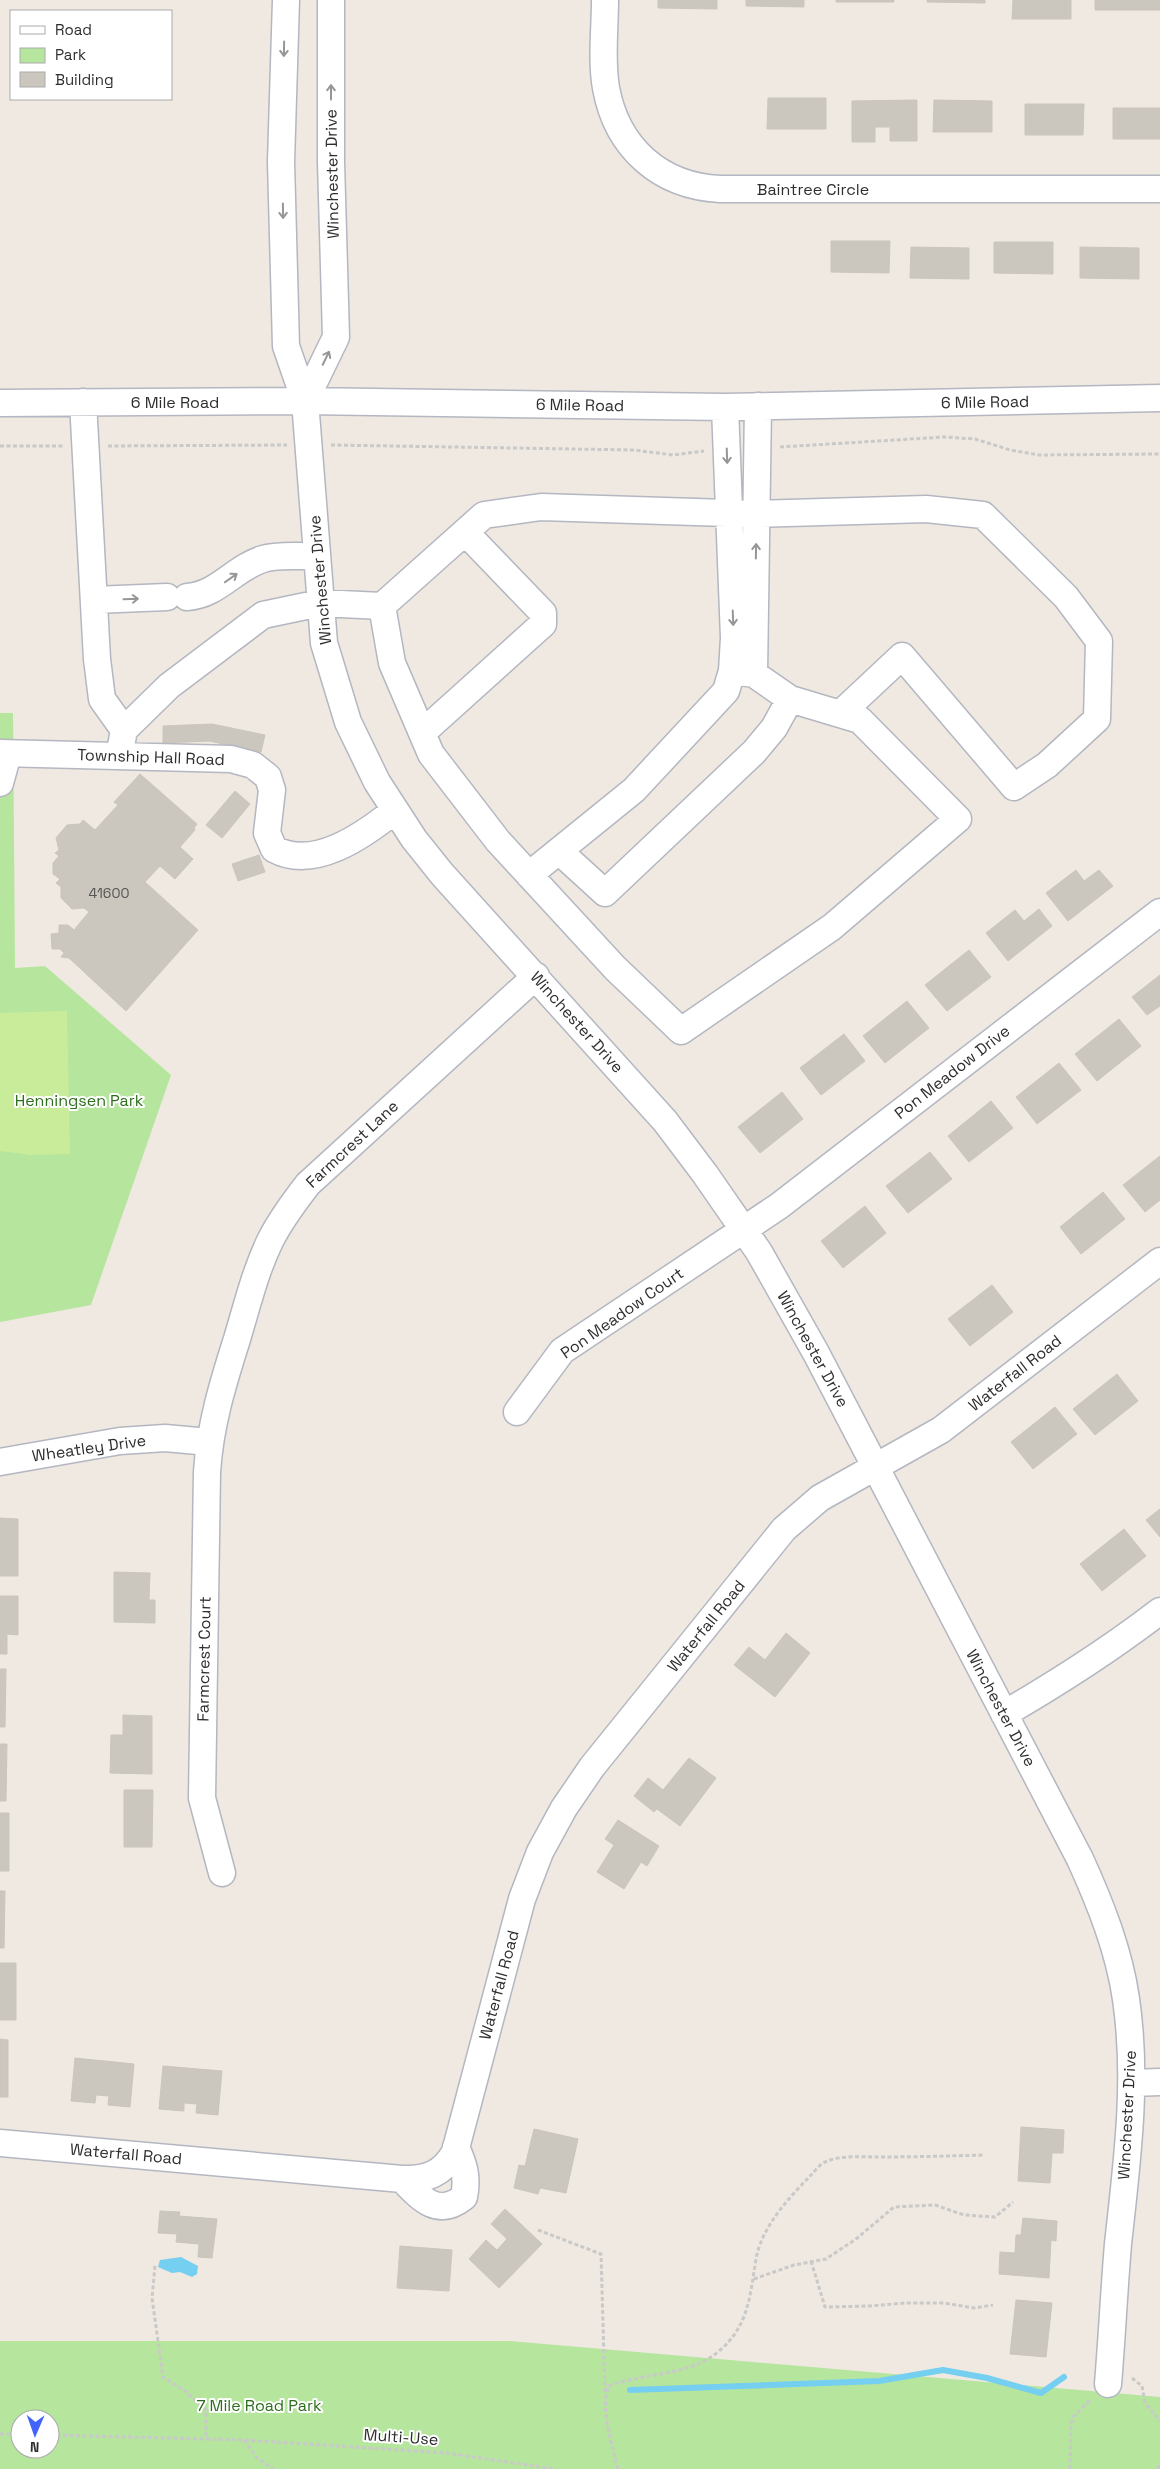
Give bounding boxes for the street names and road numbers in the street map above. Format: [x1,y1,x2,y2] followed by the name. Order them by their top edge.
[320,109,344,239] street label: Winchester Drive
[757,179,869,200] street label: Baintree Circle
[941,391,1029,413] street label: 6 Mile Road
[131,392,219,413] street label: 6 Mile Road
[536,394,624,416] street label: 6 Mile Road
[304,514,336,646] street label: Winchester Drive
[77,744,225,770] street label: Township Hall Road
[526,967,628,1077] street label: Winchester Drive
[890,1020,1014,1124] street label: Pon Meadow Drive
[301,1096,403,1192] street label: Farmcrest Lane
[556,1263,688,1363] street label: Pon Meadow Court
[772,1287,854,1411] street label: Winchester Drive
[964,1330,1066,1416] street label: Waterfall Road
[31,1430,147,1466] street label: Wheatley Drive
[662,1576,750,1676] street label: Waterfall Road
[192,1596,216,1722] street label: Farmcrest Court
[961,1646,1041,1770] street label: Winchester Drive
[474,1928,524,2042] street label: Waterfall Road
[1113,2050,1141,2180] street label: Winchester Drive
[69,2139,183,2169] street label: Waterfall Road
[363,2424,439,2450] street label: Multi-Use

